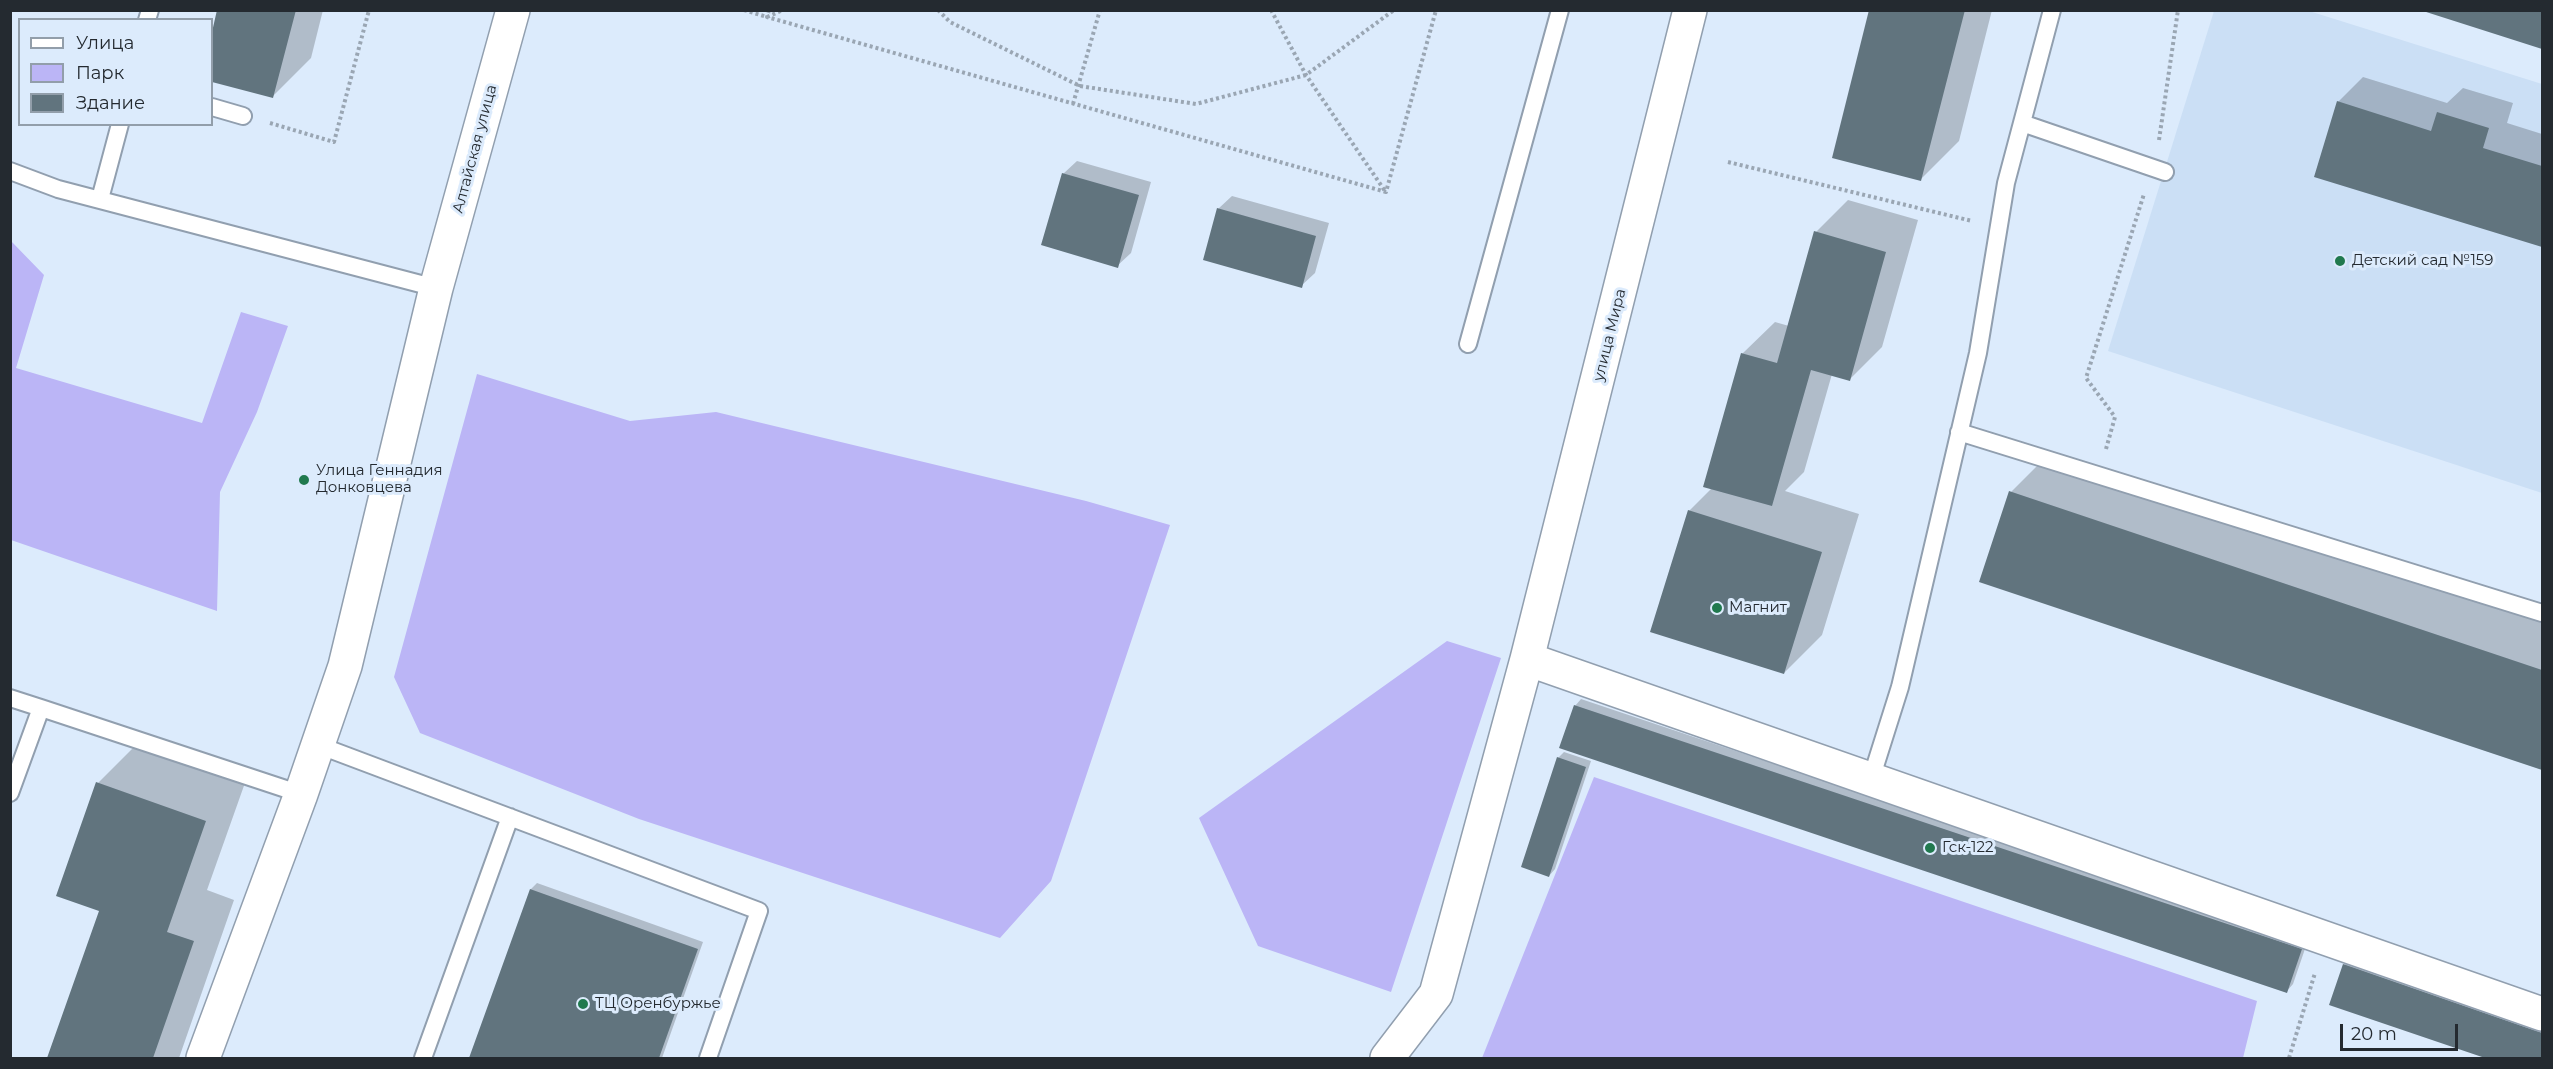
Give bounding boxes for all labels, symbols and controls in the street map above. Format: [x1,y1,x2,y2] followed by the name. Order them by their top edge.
[18,18,213,126] legend
[76,32,134,54] text: Улица
[76,62,124,84] text: Парк
[449,83,501,215] street label: Алтайская улица
[76,92,145,114] text: Здание
[2352,252,2493,270] place label: Детский сад №159
[2333,254,2347,268] marker: Детский сад №159
[1590,287,1630,383] street label: улица Мира
[316,462,443,497] place label: Улица Геннадия Донковцева
[297,473,311,487] marker: Улица Геннадия Донковцева
[1729,599,1787,617] place label: Магнит
[1710,601,1724,615] marker: Магнит
[1942,839,1994,857] place label: Гск-122
[1923,841,1937,855] marker: Гск-122
[595,995,721,1013] place label: ТЦ Оренбуржье
[576,997,590,1011] marker: ТЦ Оренбуржье
[2343,1012,2462,1050] scale bar
[2351,1023,2397,1045] text: 20 m

